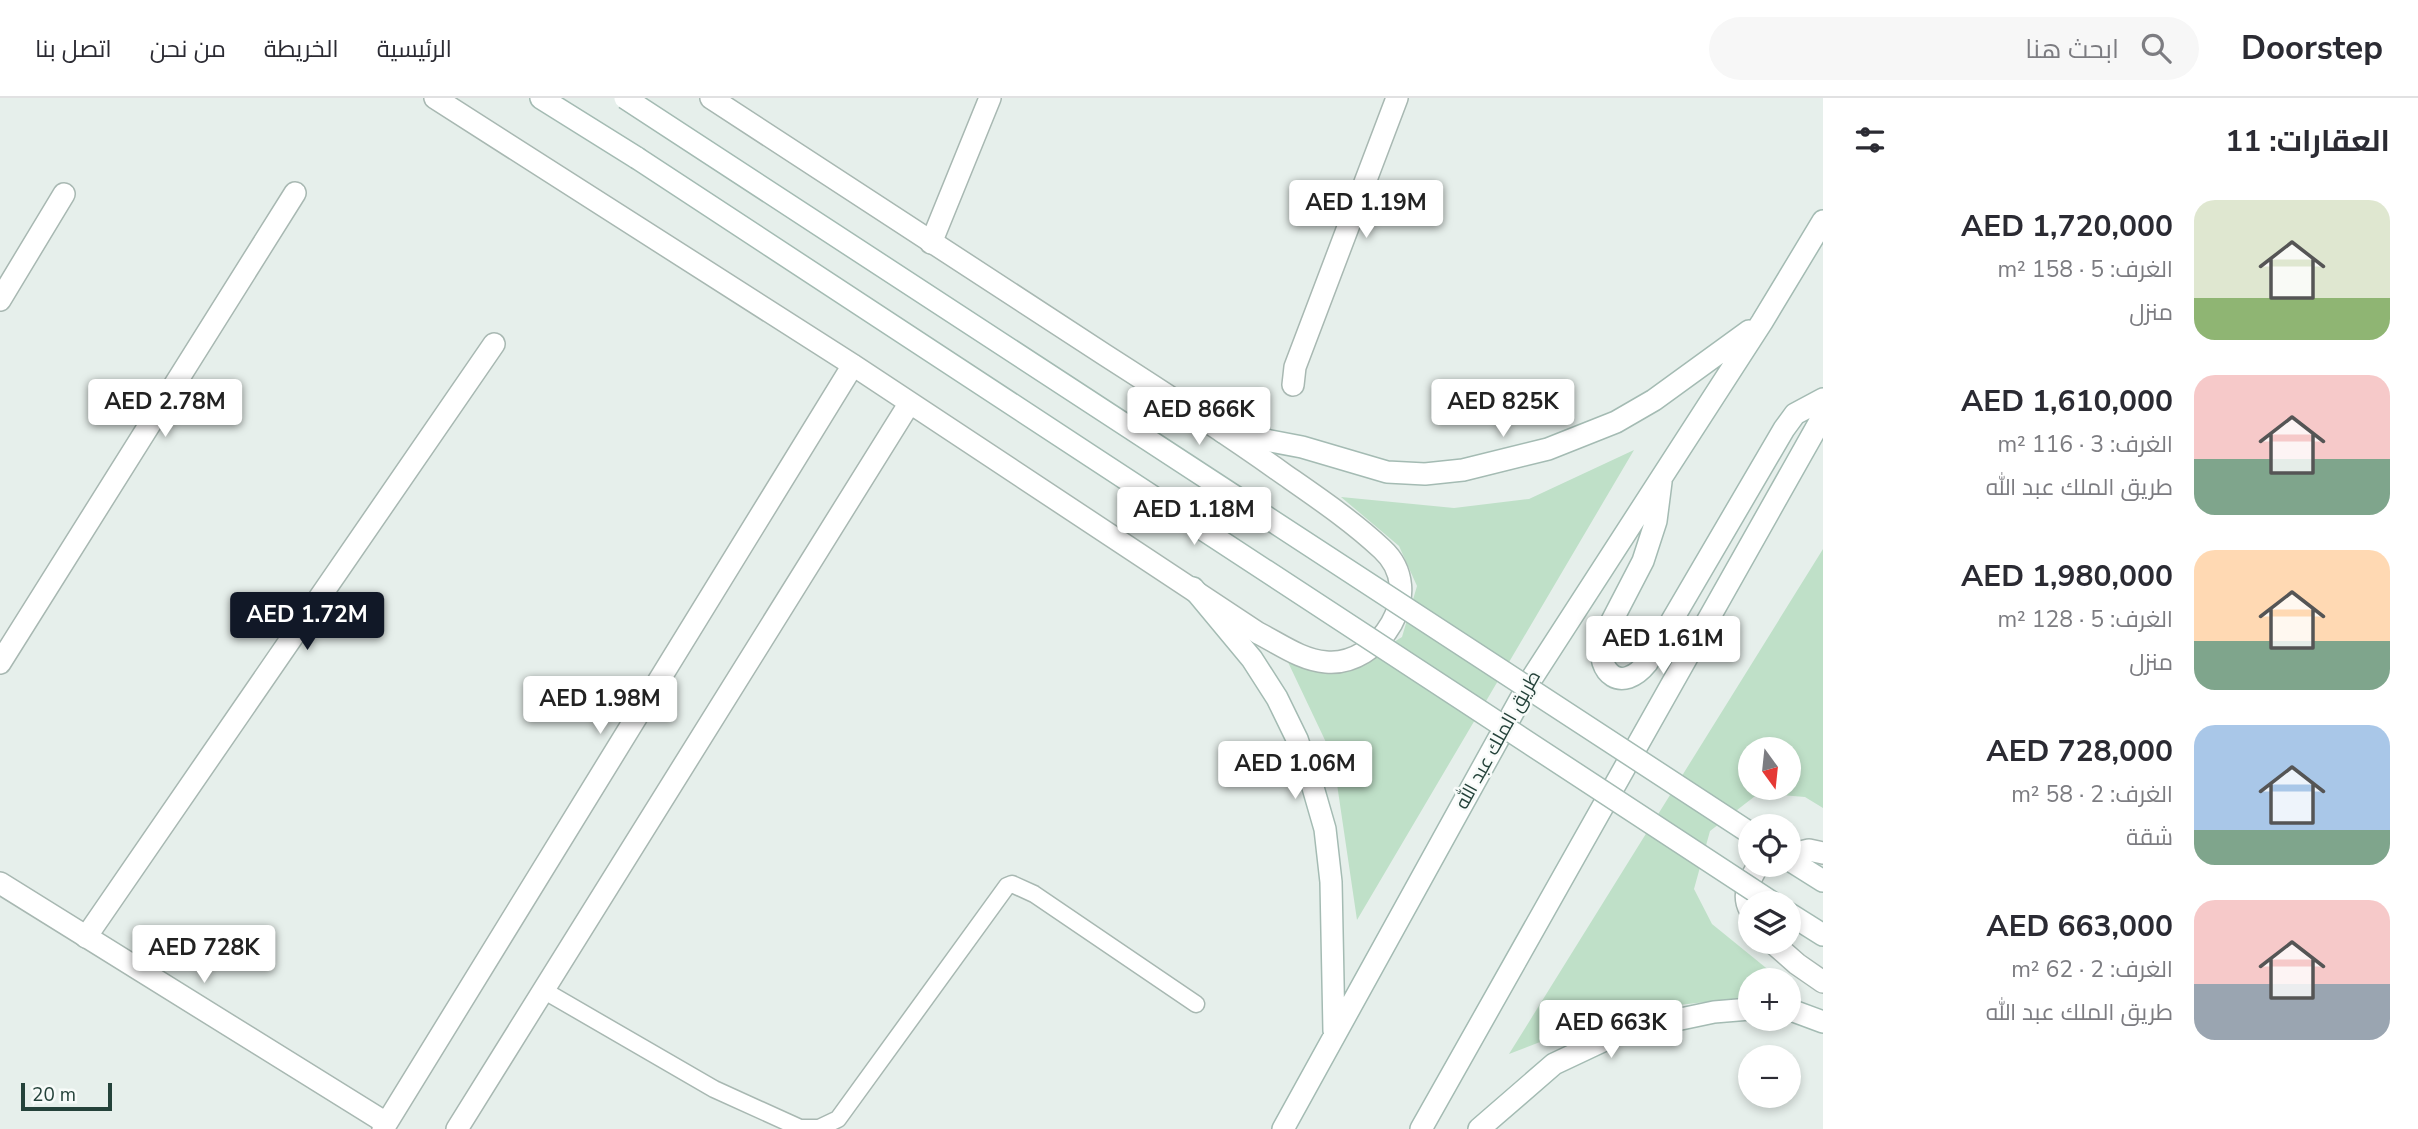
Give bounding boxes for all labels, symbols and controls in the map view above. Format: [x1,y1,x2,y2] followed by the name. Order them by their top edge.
[1709,17,2199,80] search box
[2241,26,2383,71] text: Doorstep
[2137,29,2175,67] icon: search
[2025,32,2119,67] text: ابحث هنا
[35,33,112,65] text: اتصل بنا
[150,33,226,65] text: من نحن
[264,33,339,65] text: الخريطة
[377,33,452,65] text: الرئيسية
[1851,121,1889,159] icon: filters
[2225,121,2390,162] text: العقارات: 11
[1286,180,1446,240] pin: AED 1.19M
[1305,187,1427,218] text: AED 1.19M
[1961,206,2173,247] text: AED 1,720,000
[2250,228,2334,312] icon: home
[1997,254,2173,285] text: الغرف: 5 · 158 m²
[2129,297,2173,328] text: منزل
[85,380,245,439] pin: AED 2.78M
[1431,380,1575,439] pin: AED 825K
[1961,381,2173,422] text: AED 1,610,000
[104,386,226,417] text: AED 2.78M
[1447,386,1559,417] text: AED 825K
[1127,388,1271,447] pin: AED 866K
[1143,394,1255,425] text: AED 866K
[2250,403,2334,487] icon: home
[1997,429,2173,460] text: الغرف: 3 · 116 m²
[1986,472,2173,503] text: طريق الملك عبد الله
[1114,488,1274,547] pin: AED 1.18M
[1133,494,1255,525] text: AED 1.18M
[1961,556,2173,597] text: AED 1,980,000
[2250,578,2334,662] icon: home
[227,592,387,652] pin: AED 1.72M
[246,599,368,630] text: AED 1.72M
[1997,604,2173,635] text: الغرف: 5 · 128 m²
[1583,616,1743,676] pin: AED 1.61M
[1602,623,1724,654] text: AED 1.61M
[2129,647,2173,678] text: منزل
[1449,666,1547,814] street label: طريق الملك عبد الله
[520,676,680,736] pin: AED 1.98M
[539,683,661,714] text: AED 1.98M
[1986,731,2173,772] text: AED 728,000
[1738,737,1801,800] north arrow
[1738,737,1801,1108] map controls
[1215,742,1375,801] pin: AED 1.06M
[1234,748,1356,779] text: AED 1.06M
[2250,753,2334,837] icon: home
[2011,779,2173,810] text: الغرف: 2 · 58 m²
[1738,814,1801,877] button: locate
[2126,822,2173,853] text: شقة
[1738,891,1801,954] button: layers
[1986,906,2173,947] text: AED 663,000
[132,926,276,985] pin: AED 728K
[2250,928,2334,1012] icon: home
[148,932,260,963] text: AED 728K
[2011,954,2173,985] text: الغرف: 2 · 62 m²
[1738,968,1801,1031] button: +
[1986,997,2173,1028] text: طريق الملك عبد الله
[1539,1000,1683,1060] pin: AED 663K
[1555,1007,1667,1038] text: AED 663K
[1738,1045,1801,1108] button: −
[21,1080,112,1112] scale bar
[32,1082,76,1108] text: 20 m

